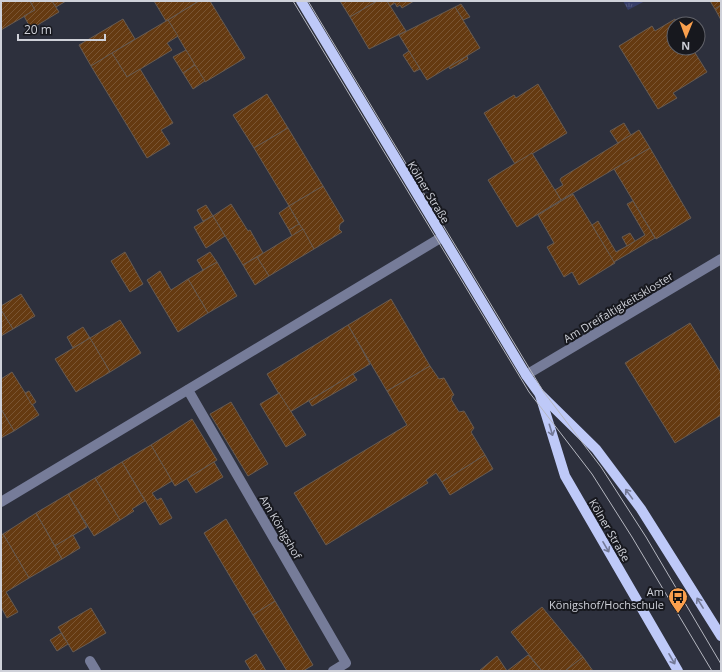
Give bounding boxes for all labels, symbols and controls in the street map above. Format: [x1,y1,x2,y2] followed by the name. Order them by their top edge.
[18,16,105,42] scale bar
[666,16,706,56] north arrow
[24,21,52,38] text: 20 m
[681,39,690,54] text: N
[405,158,453,226] street label: Kölner Straße
[560,268,676,346] street label: Am Dreifaltigkeitskloster
[548,424,555,437] one-way arrow
[625,488,634,499] one-way arrow
[257,492,306,563] street label: Am Königshof
[586,496,634,564] street label: Kölner Straße
[603,541,611,553] one-way arrow
[549,584,664,612] place label: Am Königshof/Hochschule
[667,586,689,614] bus stop icon: Am Königshof/Hochschule
[696,597,705,608] one-way arrow
[668,653,676,665] one-way arrow

